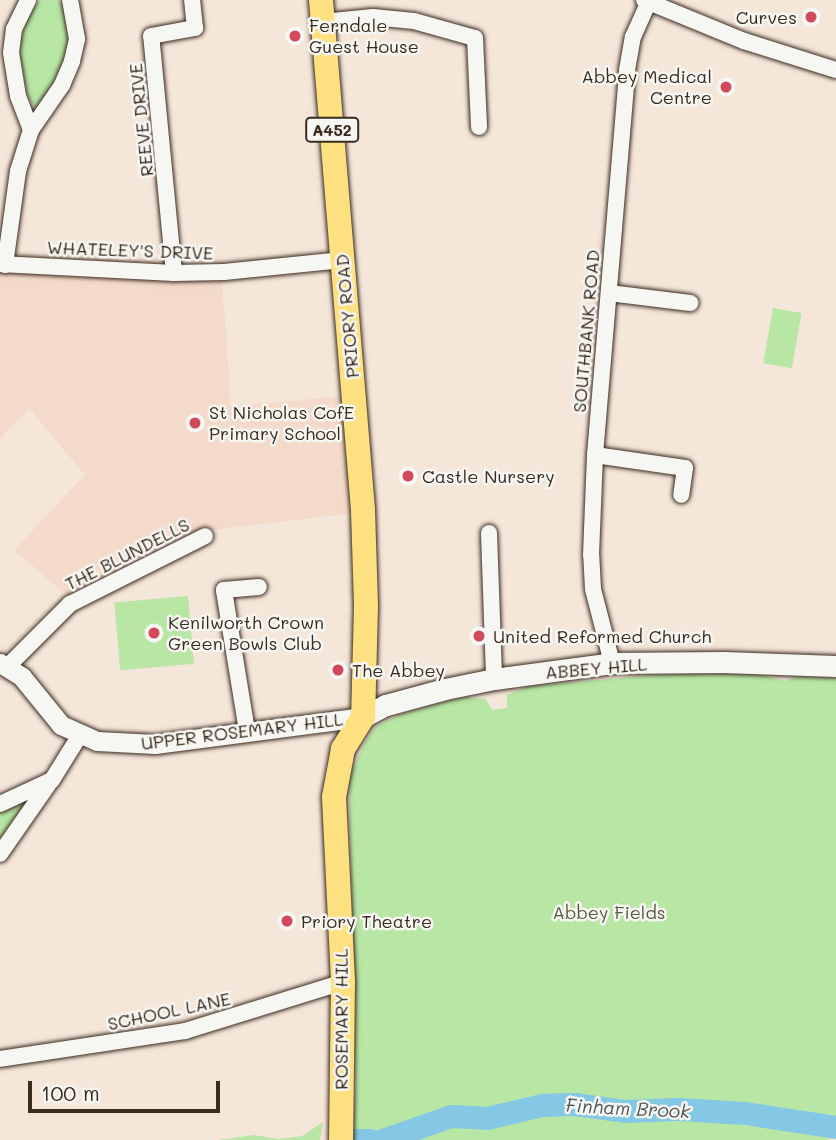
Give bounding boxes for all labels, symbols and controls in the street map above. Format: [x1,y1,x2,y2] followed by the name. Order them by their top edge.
[736,6,797,28] place label: Curves
[803,9,819,25] marker: Curves
[309,15,419,58] place label: Ferndale Guest House
[287,28,303,44] marker: Ferndale Guest House
[124,62,158,178] street label: REEVE DRIVE
[582,66,712,108] place label: Abbey Medical Centre
[718,79,734,95] marker: Abbey Medical Centre
[304,118,360,142] road number: A452
[46,236,214,264] street label: WHATELEY'S DRIVE
[568,249,604,413] street label: SOUTHBANK ROAD
[331,253,363,379] street label: PRIORY ROAD
[209,402,354,444] place label: St Nicholas CofE Primary School
[187,415,203,431] marker: St Nicholas CofE Primary School
[422,465,555,487] place label: Castle Nursery
[400,468,416,484] marker: Castle Nursery
[61,513,193,595] street label: THE BLUNDELLS
[168,612,324,654] place label: Kenilworth Crown Green Bowls Club
[146,625,162,641] marker: Kenilworth Crown Green Bowls Club
[493,625,711,647] place label: United Reformed Church
[471,628,487,644] marker: United Reformed Church
[544,653,648,683] street label: ABBEY HILL
[352,659,445,681] place label: The Abbey
[330,662,346,678] marker: The Abbey
[140,708,344,754] street label: UPPER ROSEMARY HILL
[552,901,666,923] park label: Abbey Fields
[301,910,432,932] place label: Priory Theatre
[279,913,295,929] marker: Priory Theatre
[330,948,352,1090] street label: ROSEMARY HILL
[106,987,232,1035] street label: SCHOOL LANE
[32,1066,224,1110] scale bar
[41,1079,100,1106] text: 100 m
[565,1093,691,1123] water label: Finham Brook

